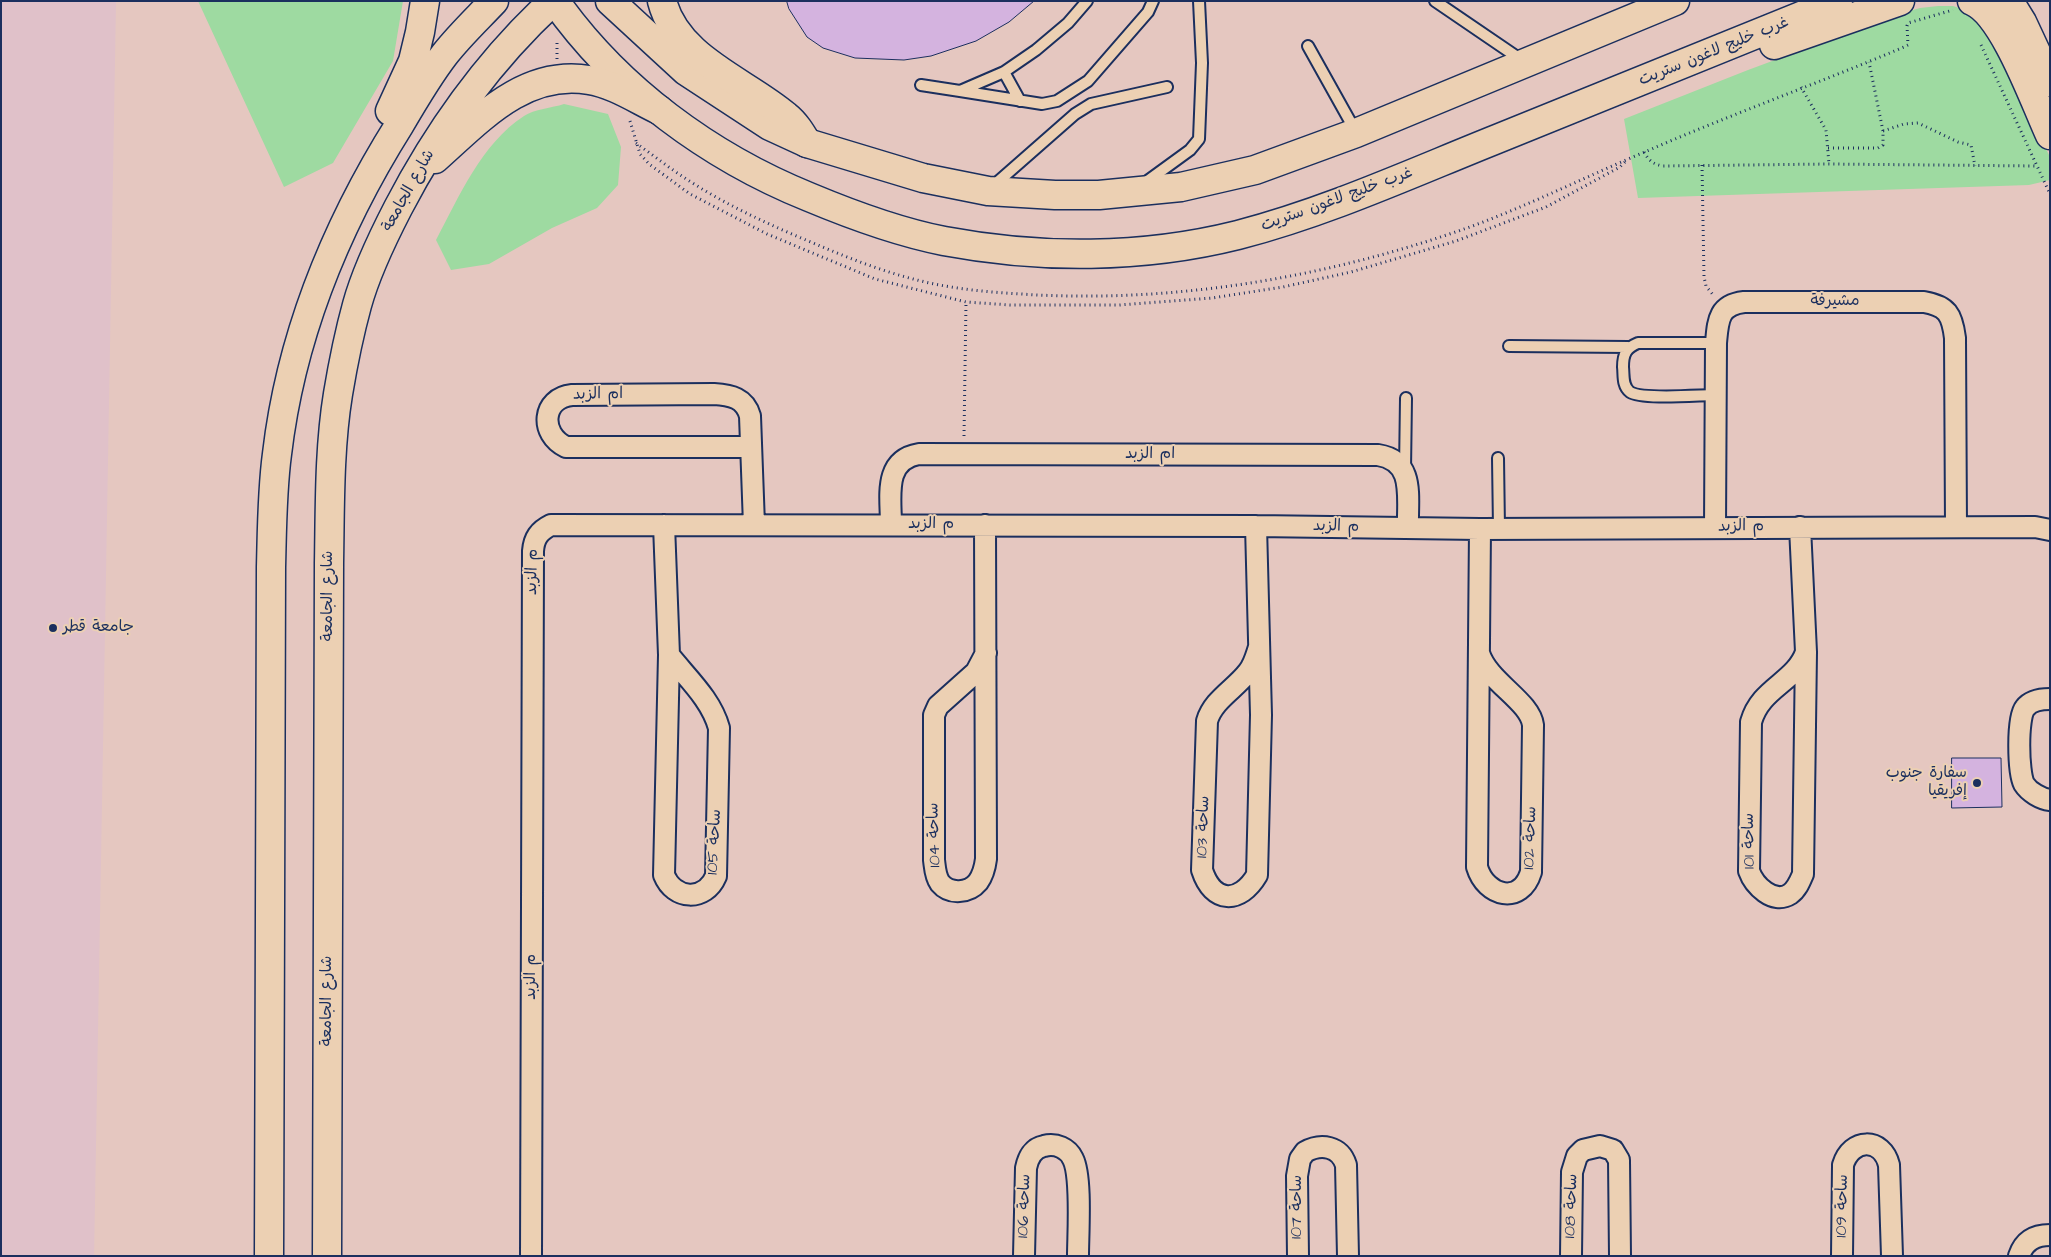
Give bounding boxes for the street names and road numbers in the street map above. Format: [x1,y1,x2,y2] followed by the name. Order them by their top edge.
[1636,13,1792,91] street label: غرب خليج لاغون ستريت
[379,147,439,235] street label: شارع الجامعة
[1259,164,1415,236] street label: غرب خليج لاغون ستريت
[1810,292,1860,312] street label: مشيرفة
[573,385,623,405] street label: ام الزبد
[1125,445,1175,465] street label: ام الزبد
[908,515,954,535] street label: م الزبد
[1313,517,1359,537] street label: م الزبد
[1718,517,1764,537] street label: م الزبد
[523,549,543,595] street label: م الزبد
[319,551,339,641] street label: شارع الجامعة
[1193,796,1215,858] street label: ساحة 103
[924,802,946,868] street label: ساحة 104
[1520,806,1542,870] street label: ساحة 102
[704,809,726,875] street label: ساحة 105
[1740,813,1760,869] street label: ساحة 101
[522,954,542,1000] street label: م الزبد
[318,956,338,1046] street label: شارع الجامعة
[1561,1173,1583,1239] street label: ساحة 108
[1014,1174,1036,1238] street label: ساحة 106
[1833,1174,1853,1238] street label: ساحة 109
[1288,1175,1308,1239] street label: ساحة 107

